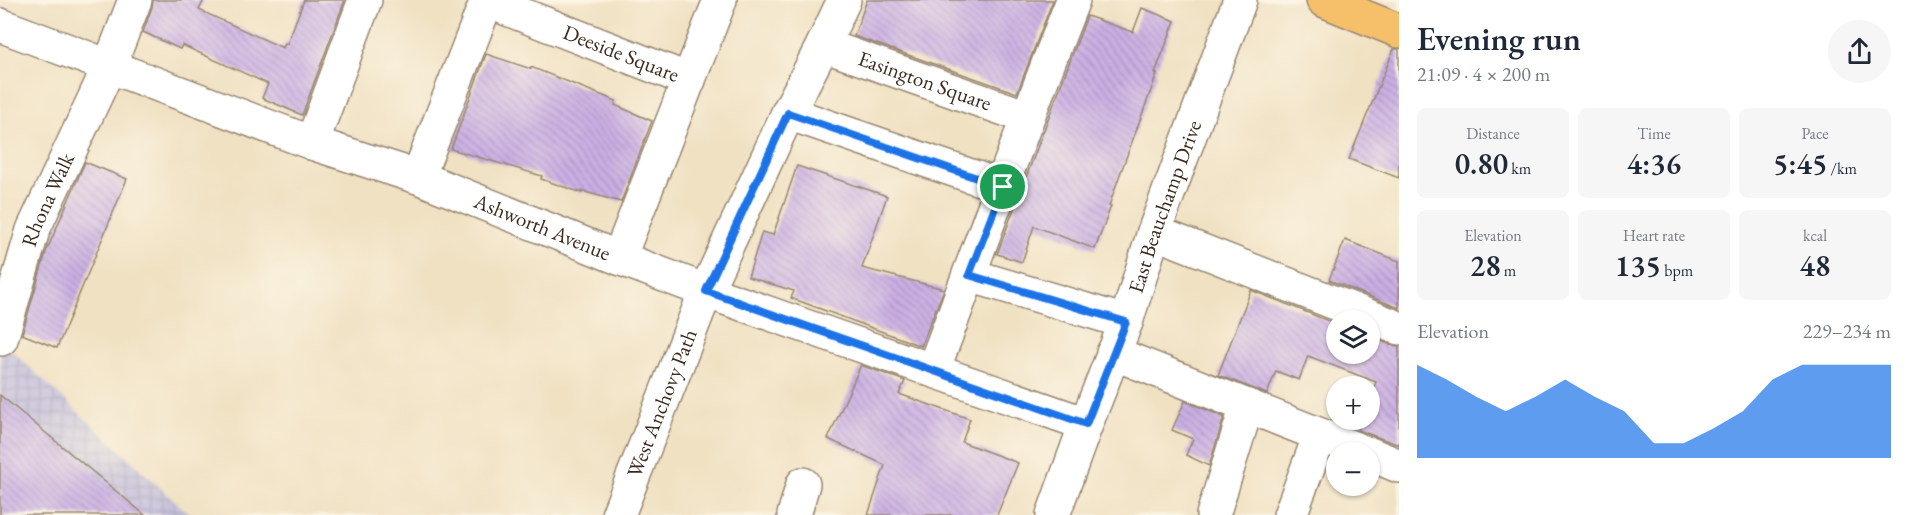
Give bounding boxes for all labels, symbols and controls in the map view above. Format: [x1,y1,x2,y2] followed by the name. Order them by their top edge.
[1417,17,1581,60] text: Evening run
[559,18,683,88] street label: Deeside Square
[1828,20,1891,83] button: share
[855,45,995,116] street label: Easington Square
[1417,61,1550,87] text: 21:09 · 4 × 200 m
[1122,116,1207,296] street label: East Beauchamp Drive
[1466,123,1520,144] text: Distance
[1637,123,1671,144] text: Time
[1802,123,1828,144] text: Pace
[1455,144,1508,183] text: 0.80
[1627,144,1681,183] text: 4:36
[1773,144,1827,183] text: 5:45
[15,147,81,250] street label: Rhona Walk
[1508,158,1531,179] text: km
[1827,158,1857,179] text: /km
[977,161,1028,212] pin
[986,170,1019,203] icon: arrive
[469,187,615,266] street label: Ashworth Avenue
[1464,225,1522,246] text: Elevation
[1623,225,1685,246] text: Heart rate
[1803,225,1827,246] text: kcal
[1470,246,1501,285] text: 28
[1615,246,1661,285] text: 135
[1800,246,1830,285] text: 48
[1501,260,1516,281] text: m
[1661,260,1693,281] text: bpm
[1326,310,1380,496] map controls
[1326,310,1380,364] button: layers
[1417,318,1489,344] text: Elevation
[1803,318,1891,344] text: 229–234 m
[620,325,703,481] street label: West Anchovy Path
[1326,376,1380,430] button: +
[1326,442,1380,496] button: −

